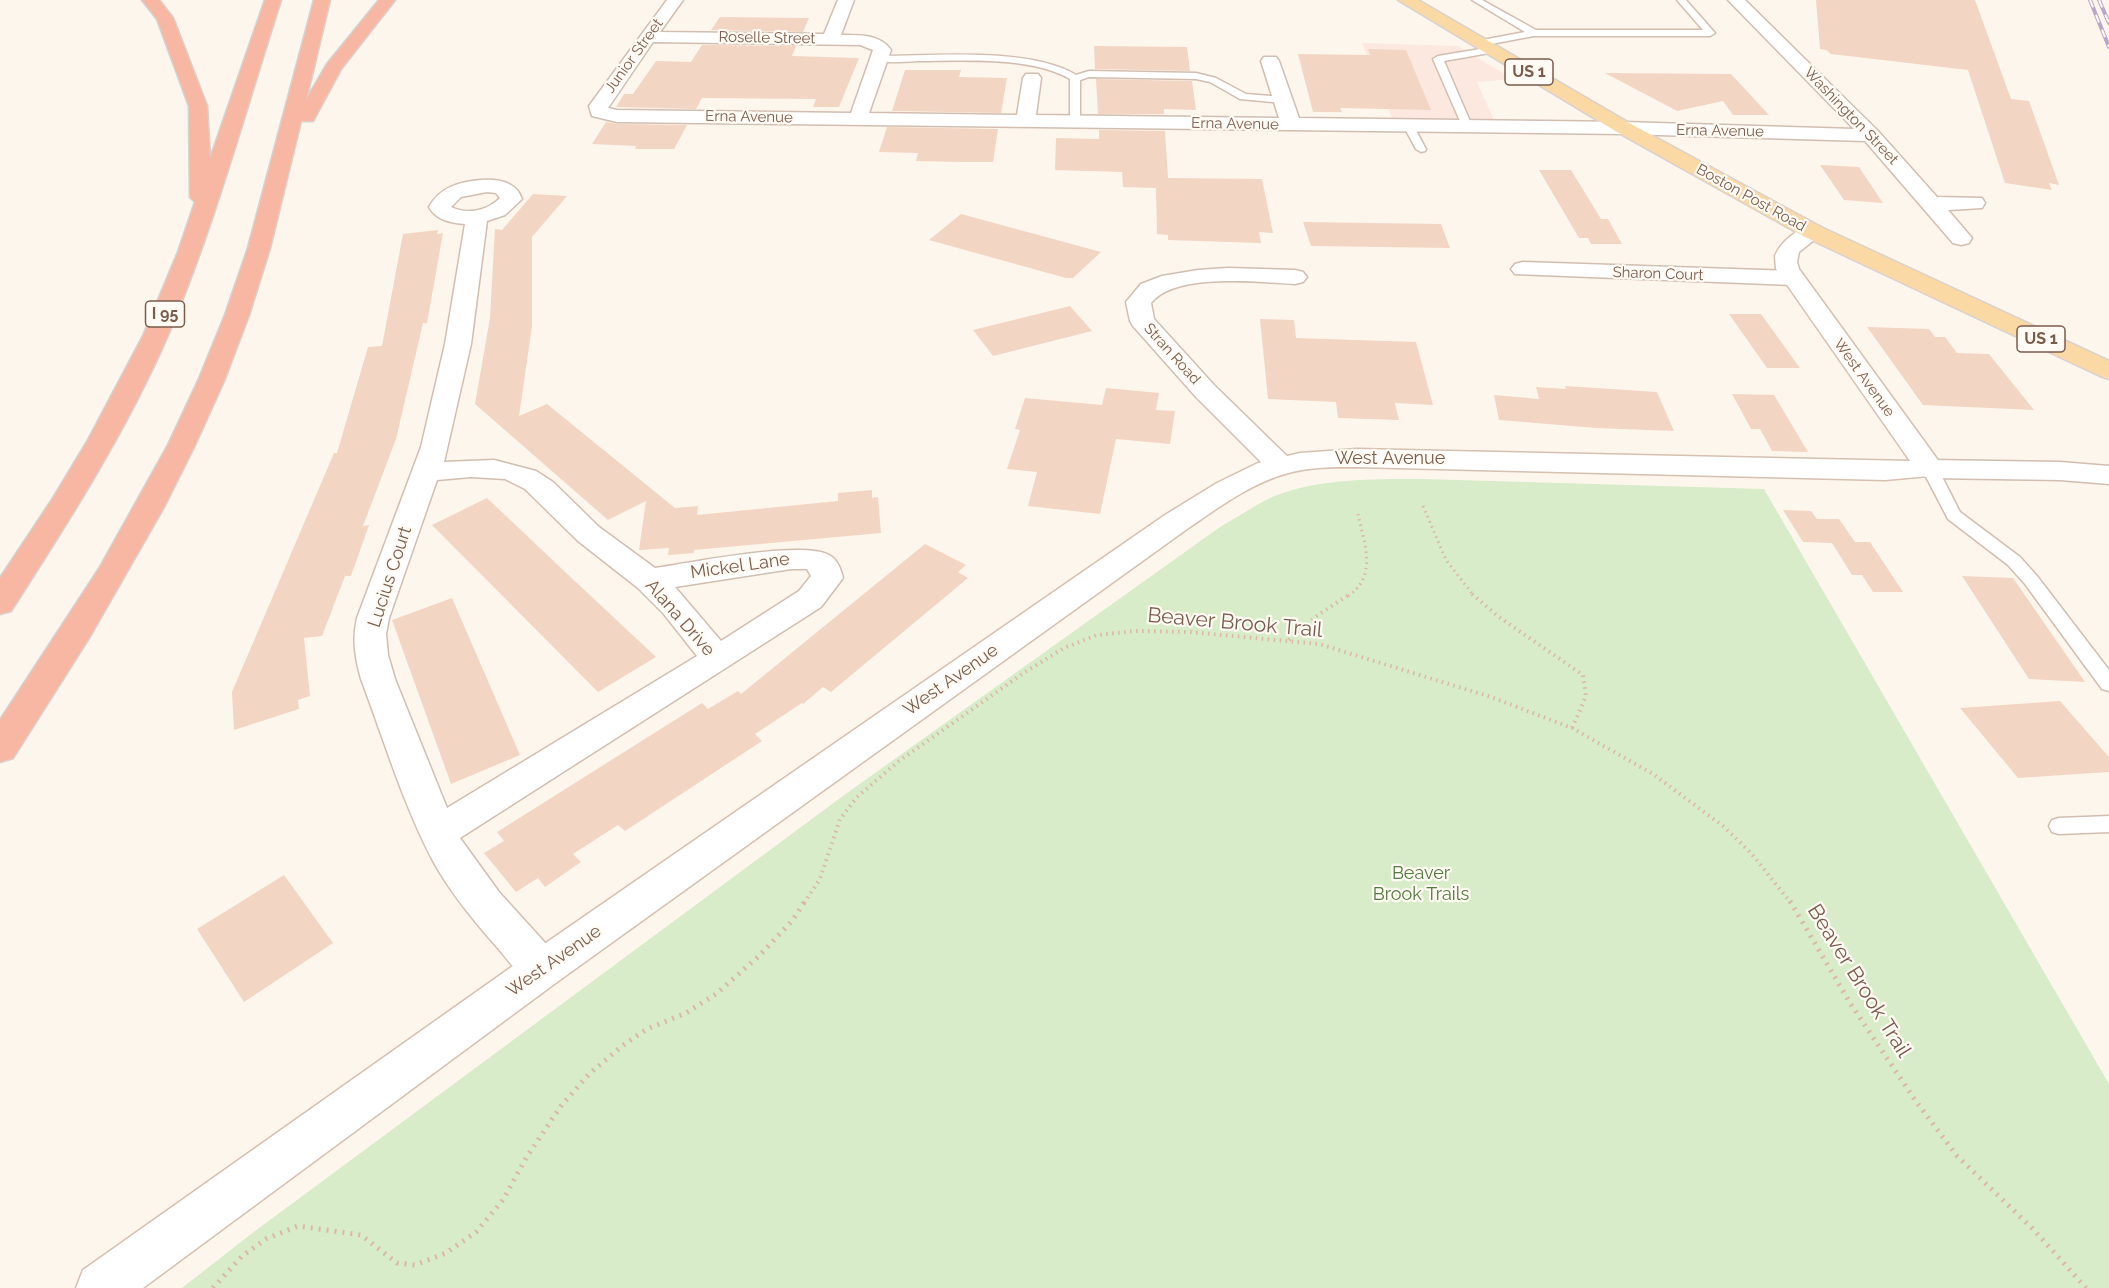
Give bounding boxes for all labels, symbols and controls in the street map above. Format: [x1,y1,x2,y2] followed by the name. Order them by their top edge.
[601,15,667,97] street label: Junior Street
[718,28,816,48] street label: Roselle Street
[1505,59,1553,85] road number: US 1
[1800,64,1902,168] street label: Washington Street
[705,107,793,127] street label: Erna Avenue
[1191,114,1279,134] street label: Erna Avenue
[1676,121,1764,141] street label: Erna Avenue
[1693,160,1809,236] street label: Boston Post Road
[1612,263,1704,285] street label: Sharon Court
[146,301,184,327] road number: I 95
[1140,320,1204,388] street label: Stran Road
[2017,326,2065,352] road number: US 1
[1830,335,1898,421] street label: West Avenue
[1335,448,1445,470] street label: West Avenue
[363,524,417,630] street label: Lucius Court
[689,548,791,584] street label: Mickel Lane
[641,575,719,661] street label: Alana Drive
[1146,603,1324,643] street label: Beaver Brook Trail
[899,639,1003,721] street label: West Avenue
[1373,863,1469,906] park label: Beaver Brook Trails
[1802,900,1916,1062] street label: Beaver Brook Trail
[502,920,606,1002] street label: West Avenue

